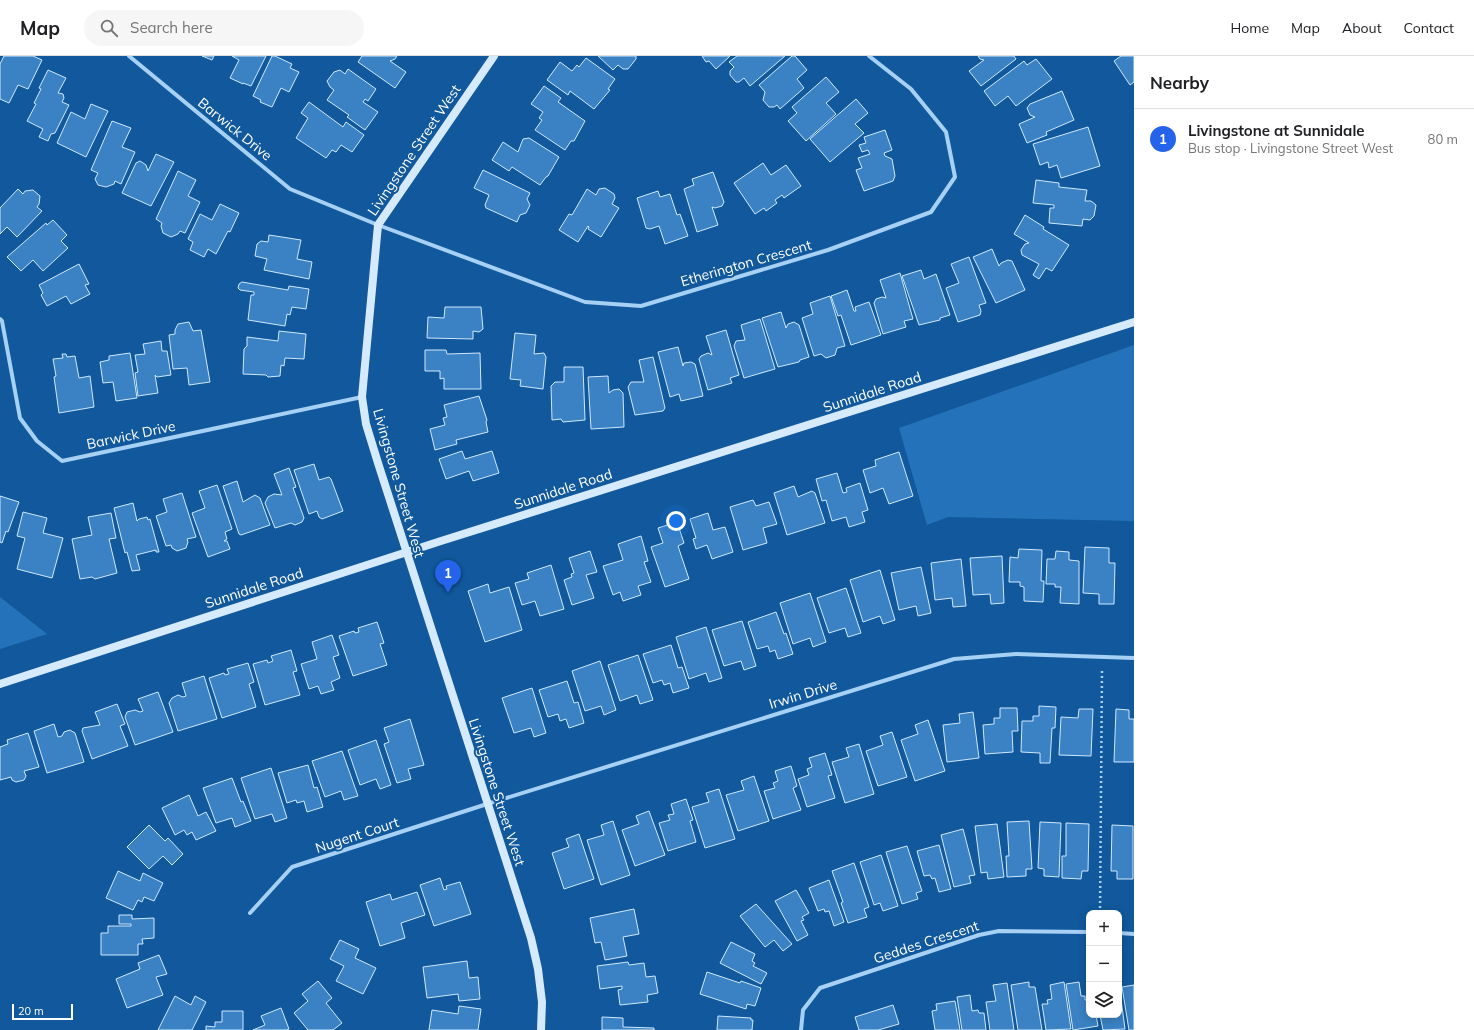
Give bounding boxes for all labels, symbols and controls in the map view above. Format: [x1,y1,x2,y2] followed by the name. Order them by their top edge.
[84,10,364,46] search box
[20,16,60,40] text: Map
[98,17,120,39] icon: search
[130,18,213,37] text: Search here
[1230,19,1269,37] text: Home
[1291,19,1320,37] text: Map
[1342,19,1382,37] text: About
[1404,19,1454,37] text: Contact
[1150,72,1209,93] text: Nearby
[363,81,465,219] street label: Livingstone Street West
[194,94,276,164] street label: Barwick Drive
[1188,121,1365,140] text: Livingstone at Sunnidale
[1159,131,1167,147] text: 1
[1428,131,1458,147] text: 80 m
[1188,140,1393,156] text: Bus stop · Livingstone Street West
[679,236,814,290] street label: Etherington Crescent
[821,368,923,416] street label: Sunnidale Road
[369,406,429,560] street label: Livingstone Street West
[85,417,177,453] street label: Barwick Drive
[512,465,614,513] street label: Sunnidale Road
[666,511,686,531] your location
[435,560,461,593] pin: 1
[203,564,305,612] street label: Sunnidale Road
[767,675,839,713] street label: Irwin Drive
[465,716,529,868] street label: Livingstone Street West
[313,813,401,857] street label: Nugent Court
[1086,910,1122,1018] map controls
[1086,910,1122,946] button: +
[871,916,981,967] street label: Geddes Crescent
[1086,946,1122,982] button: −
[1086,982,1122,1018] button: layers
[12,1002,73,1021] scale bar
[18,1004,44,1018] text: 20 m

